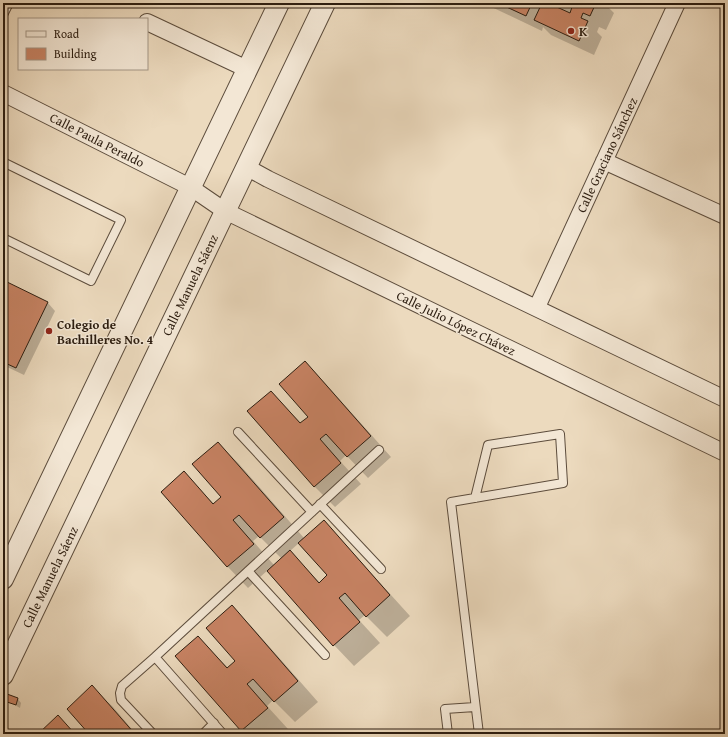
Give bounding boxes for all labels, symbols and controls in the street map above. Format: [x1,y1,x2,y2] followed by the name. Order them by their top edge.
[18,18,148,70] legend
[579,22,588,41] place label: K
[54,25,80,42] text: Road
[566,26,576,36] marker: K
[54,45,97,62] text: Building
[572,94,642,216] street label: Calle Graciano Sánchez
[46,108,148,172] street label: Calle Paula Peraldo
[157,231,223,339] street label: Calle Manuela Sáenz
[393,286,519,360] street label: Calle Julio López Chávez
[57,315,153,349] place label: Colegio de Bachilleres No. 4
[44,326,54,336] marker: Colegio de Bachilleres No. 4
[17,523,83,631] street label: Calle Manuela Sáenz

